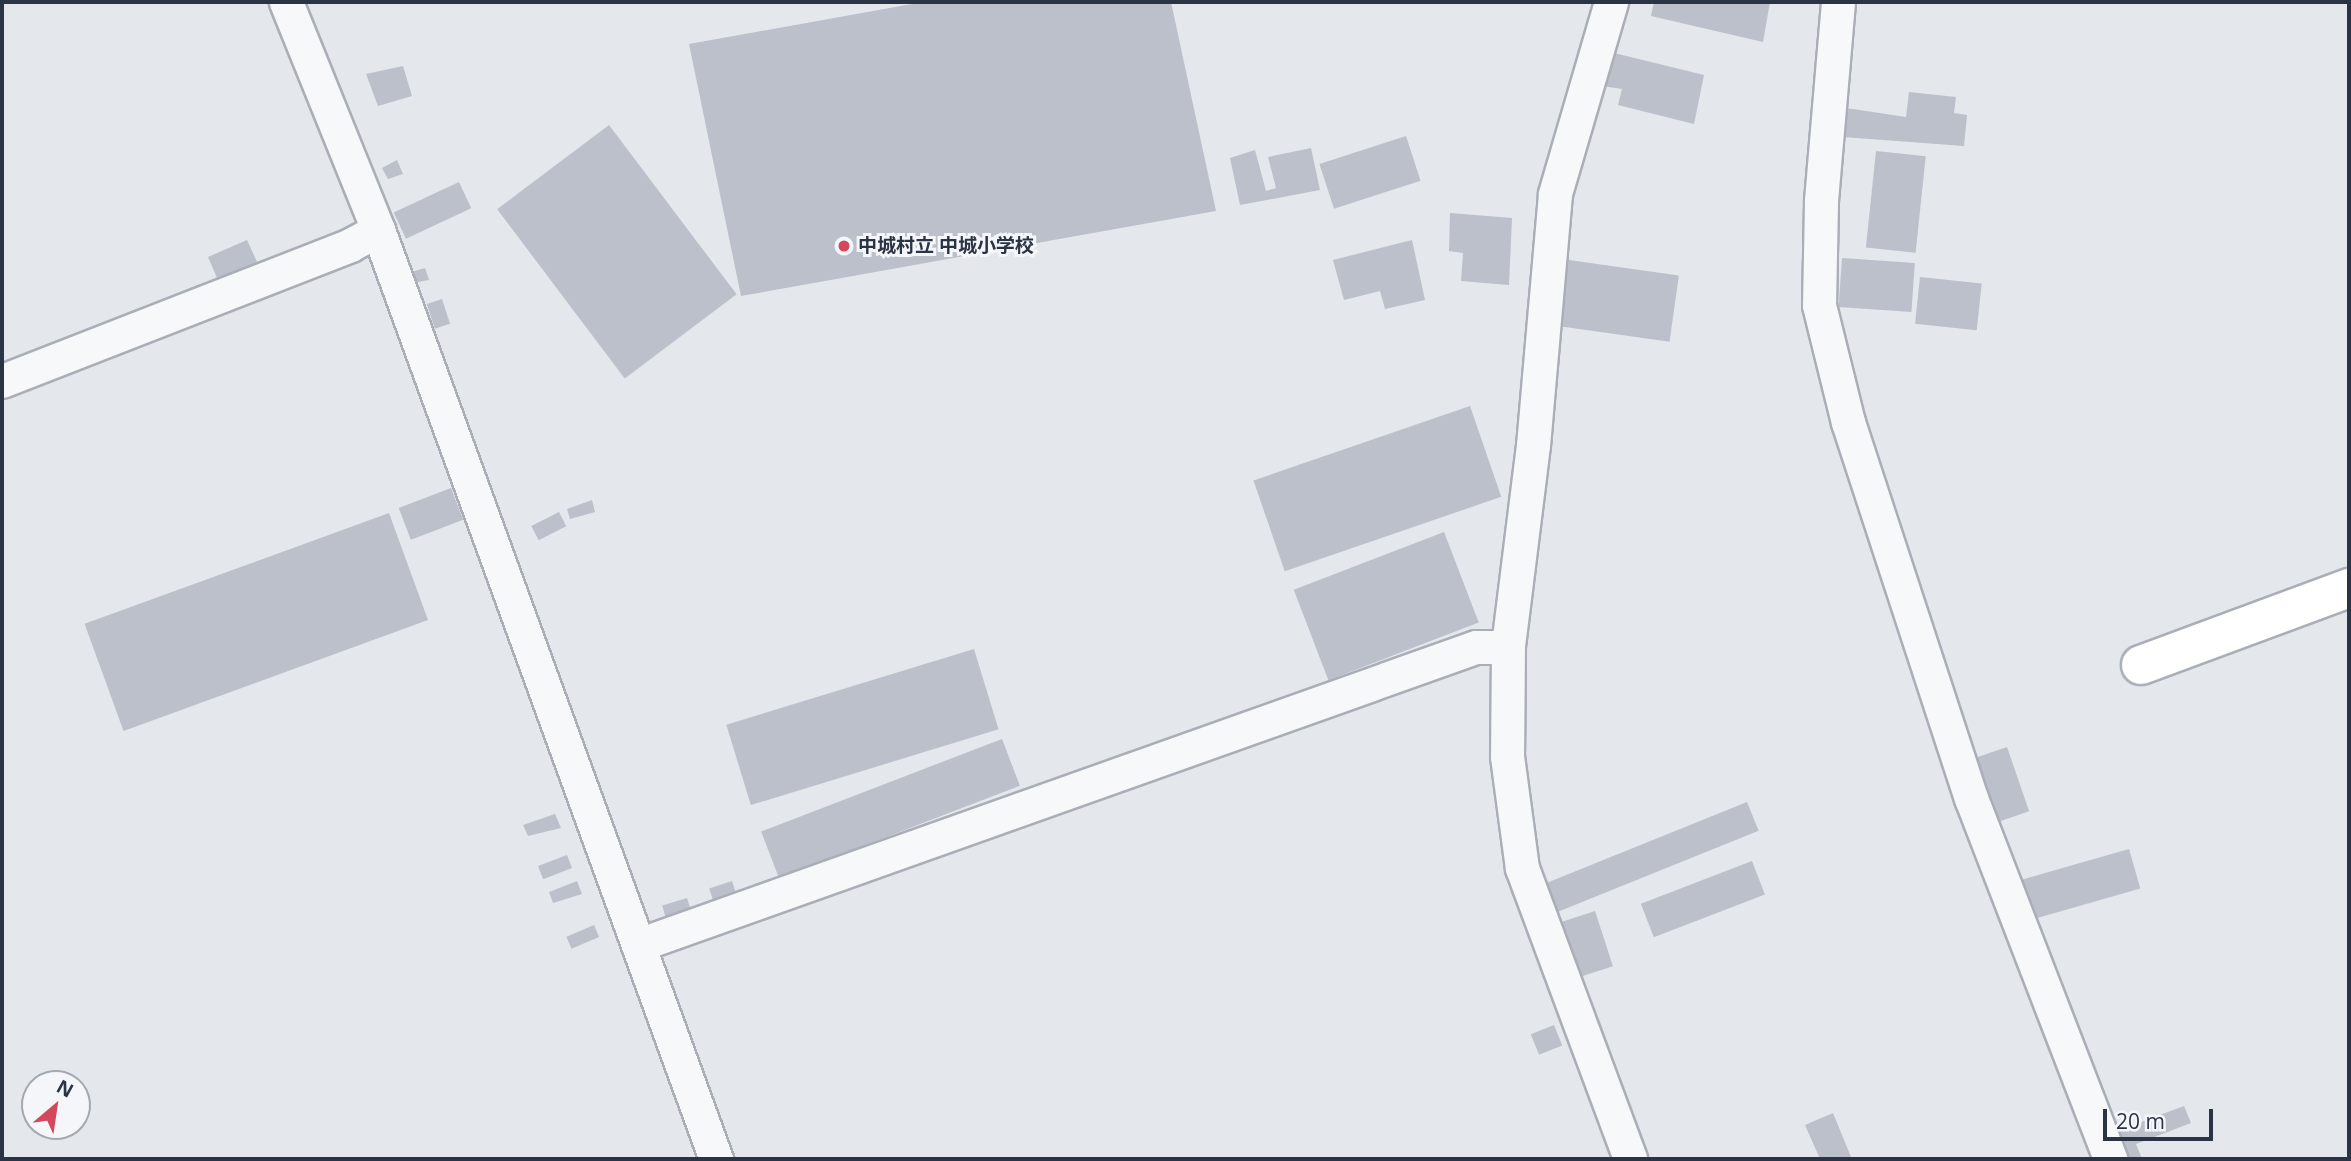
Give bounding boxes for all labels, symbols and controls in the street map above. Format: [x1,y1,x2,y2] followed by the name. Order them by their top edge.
[858,235,1034,257] place label: 中城村立 中城小学校
[836,238,852,254] marker: 中城村立 中城小学校
[21,1070,91,1140] north arrow
[52,1073,78,1103] text: N
[2106,1094,2216,1138] scale bar
[2116,1107,2165,1135] text: 20 m

